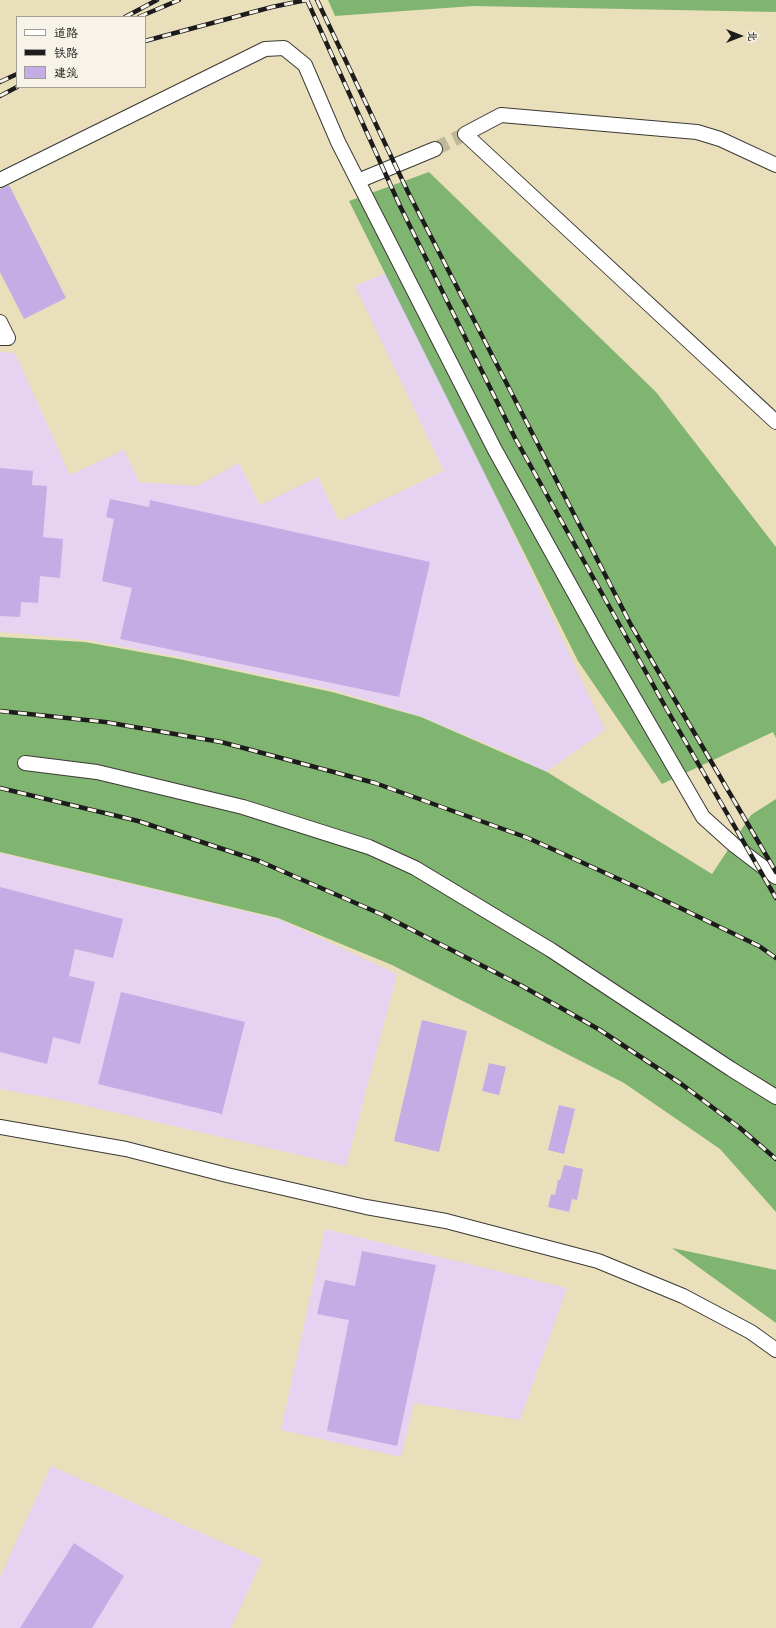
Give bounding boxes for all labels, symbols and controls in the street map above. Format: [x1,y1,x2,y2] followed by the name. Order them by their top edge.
[16,16,146,88] legend
[720,16,760,56] north arrow
[54,26,78,40] text: 道路
[746,31,759,42] text: 北
[54,46,78,60] text: 铁路
[54,66,78,80] text: 建筑

